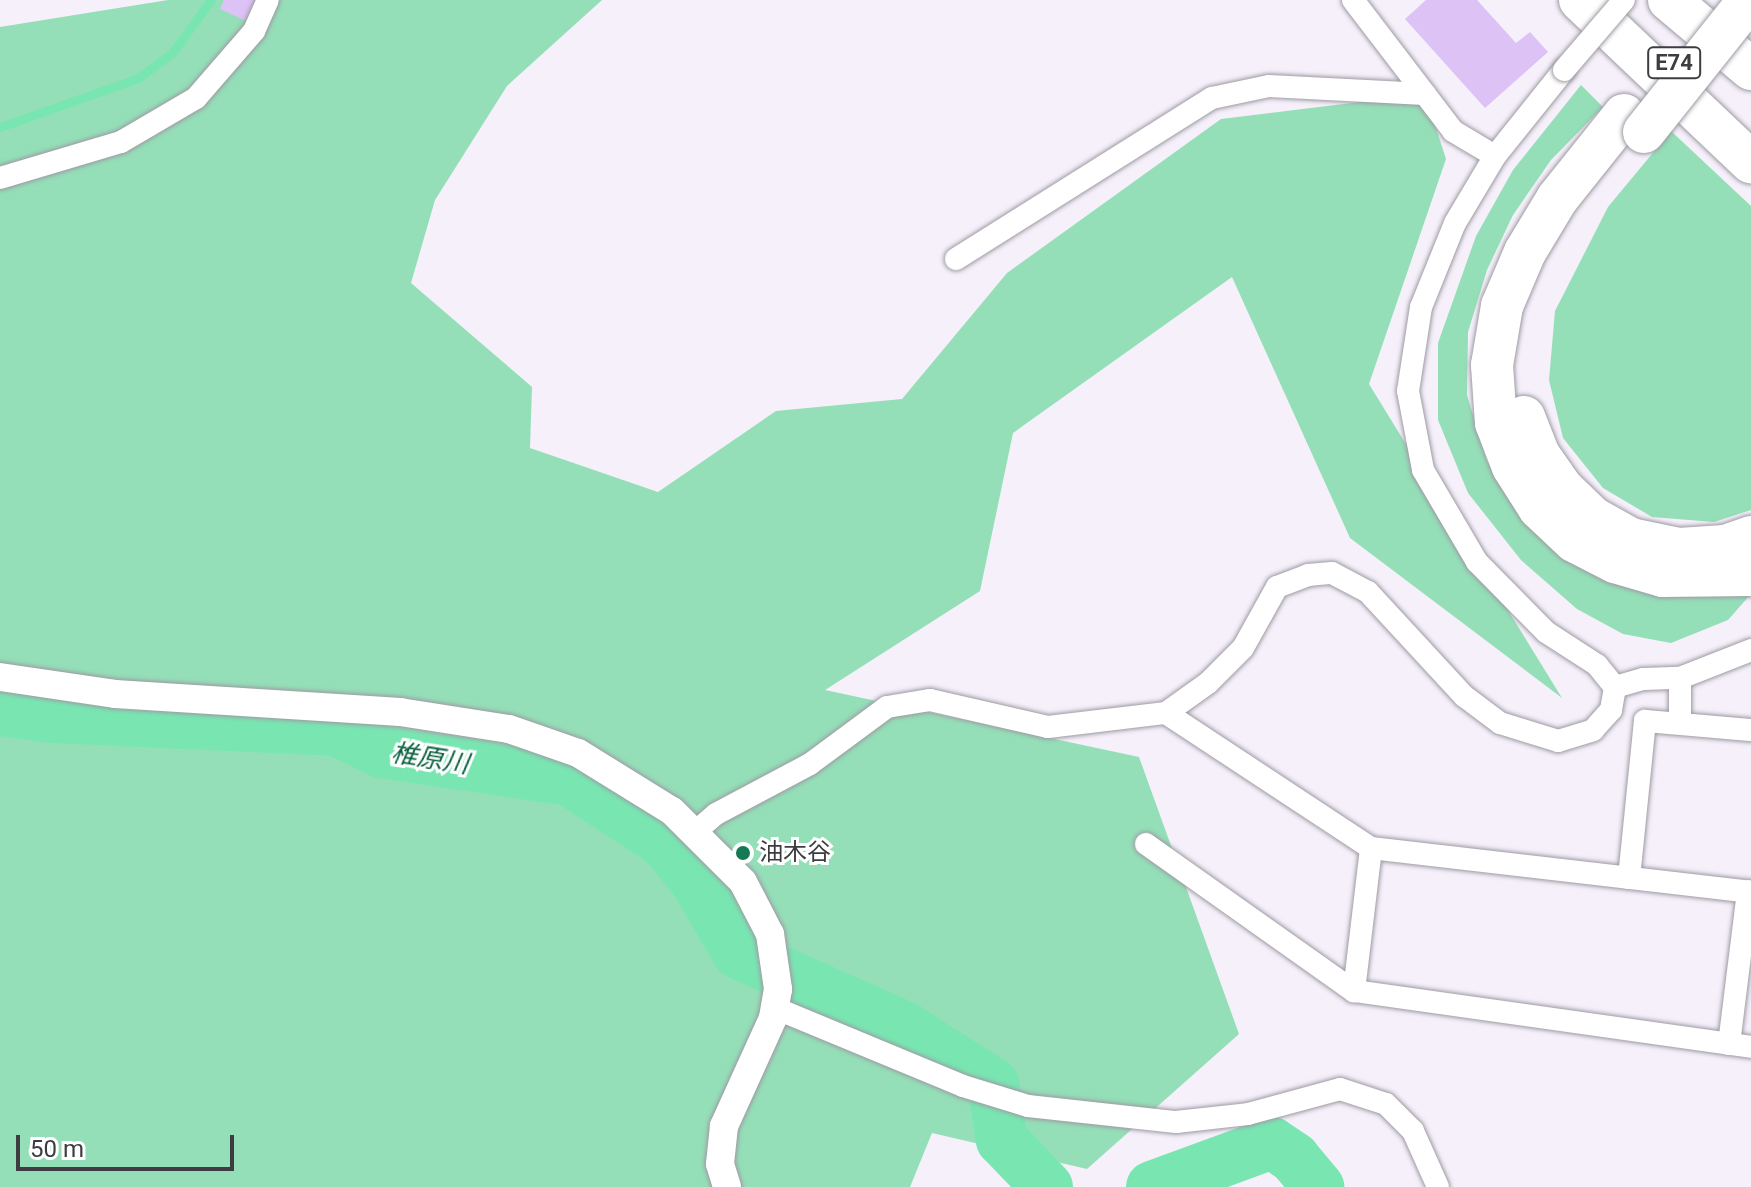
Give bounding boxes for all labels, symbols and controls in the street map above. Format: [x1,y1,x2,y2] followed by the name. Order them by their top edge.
[1646,45,1702,81] road number: E74
[389,737,471,781] water label: 椎原川
[759,839,831,867] place label: 油木谷
[734,844,752,862] marker: 油木谷
[20,1119,238,1169] scale bar
[30,1135,84,1163] text: 50 m

